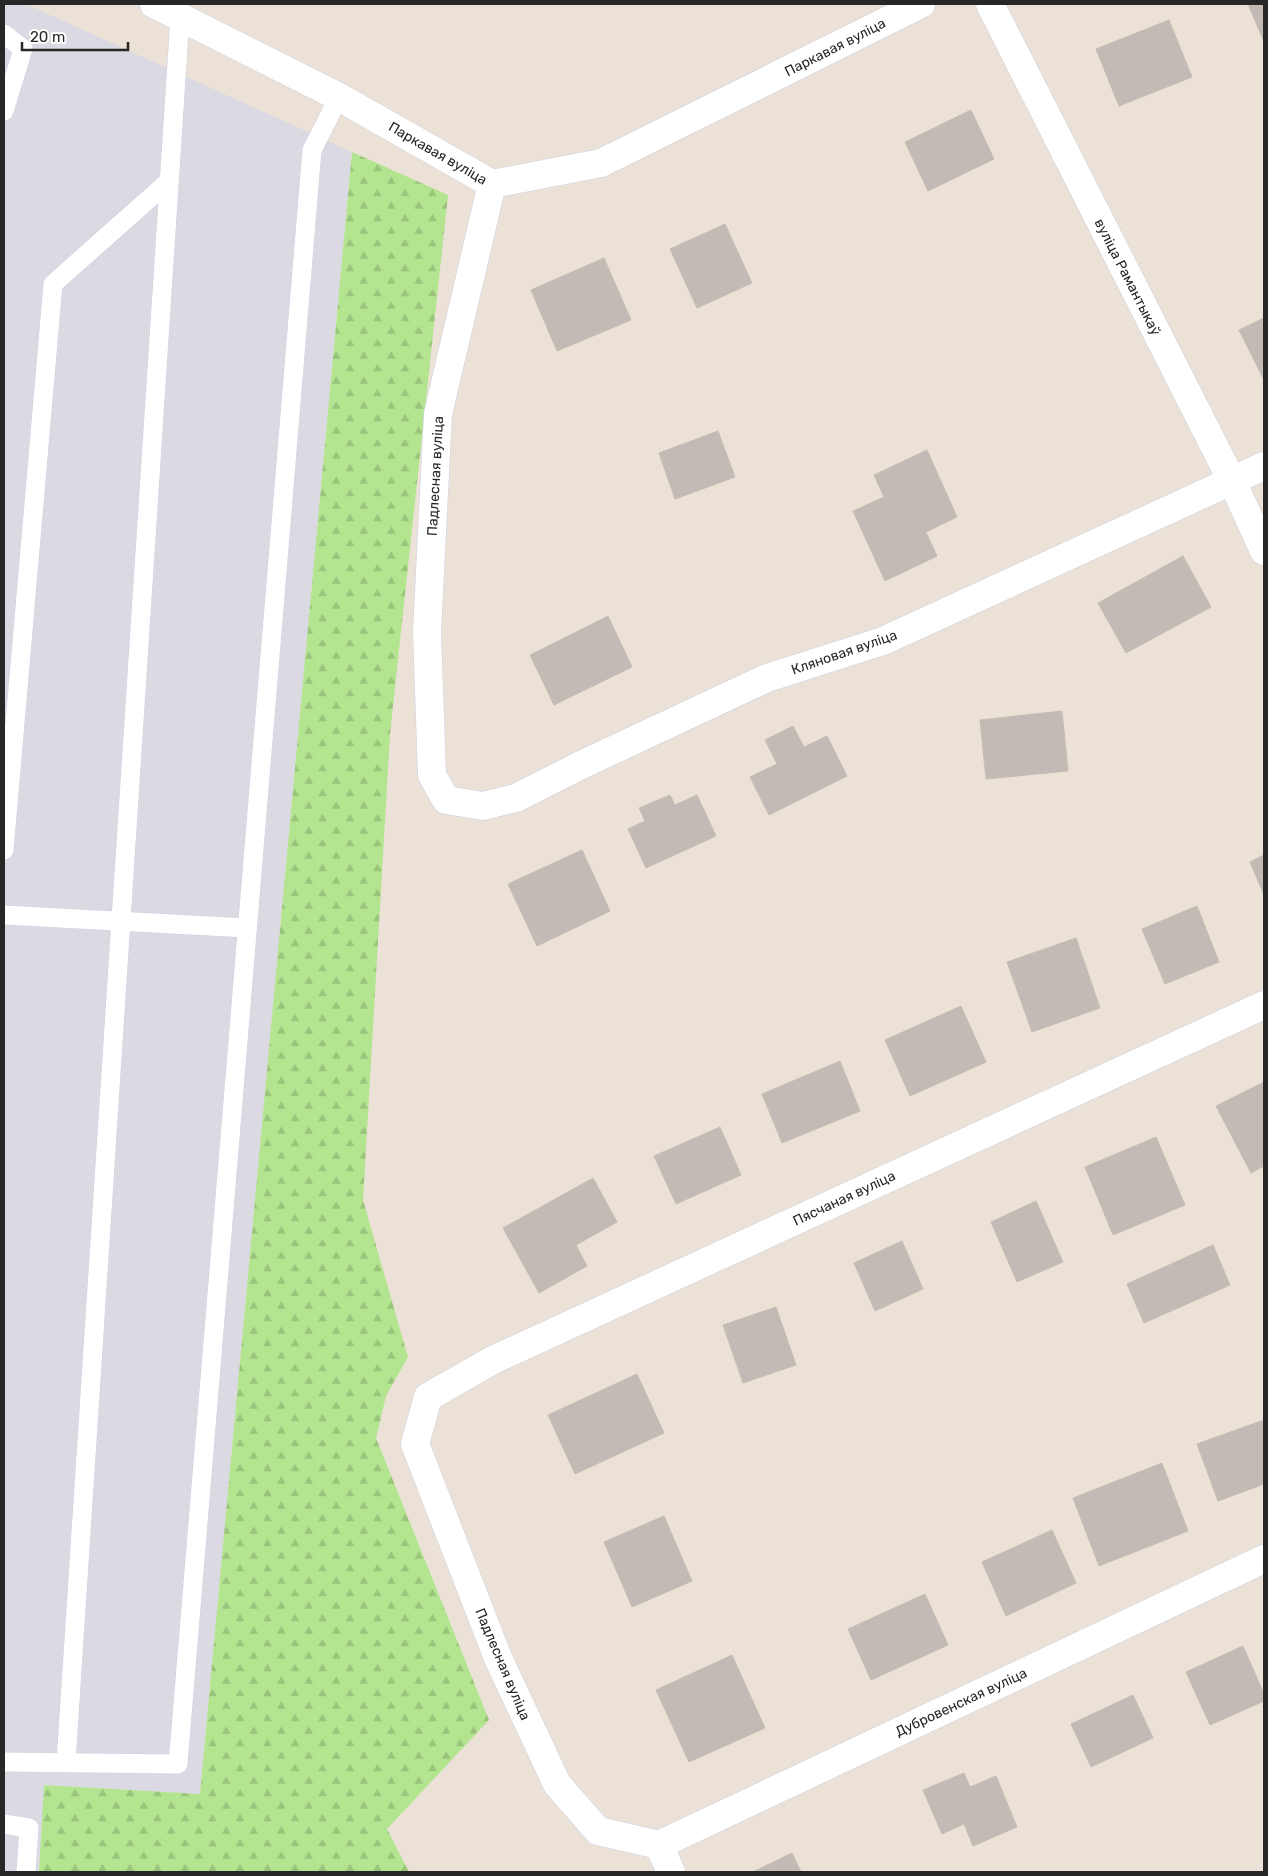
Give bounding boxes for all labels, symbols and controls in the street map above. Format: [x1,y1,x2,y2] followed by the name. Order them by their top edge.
[782,15,889,80] street label: Паркавая вуліца
[22,20,129,52] scale bar
[30,28,65,46] text: 20 m
[385,118,490,189] street label: Паркавая вуліца
[1091,216,1165,339] street label: вуліца Рамантыкаў
[424,416,447,536] street label: Падлесная вуліца
[789,626,899,679] street label: Кляновая вуліца
[790,1167,898,1230] street label: Пясчаная вуліца
[471,1606,534,1723] street label: Падлесная вуліца
[893,1664,1030,1740] street label: Дубровенская вуліца

